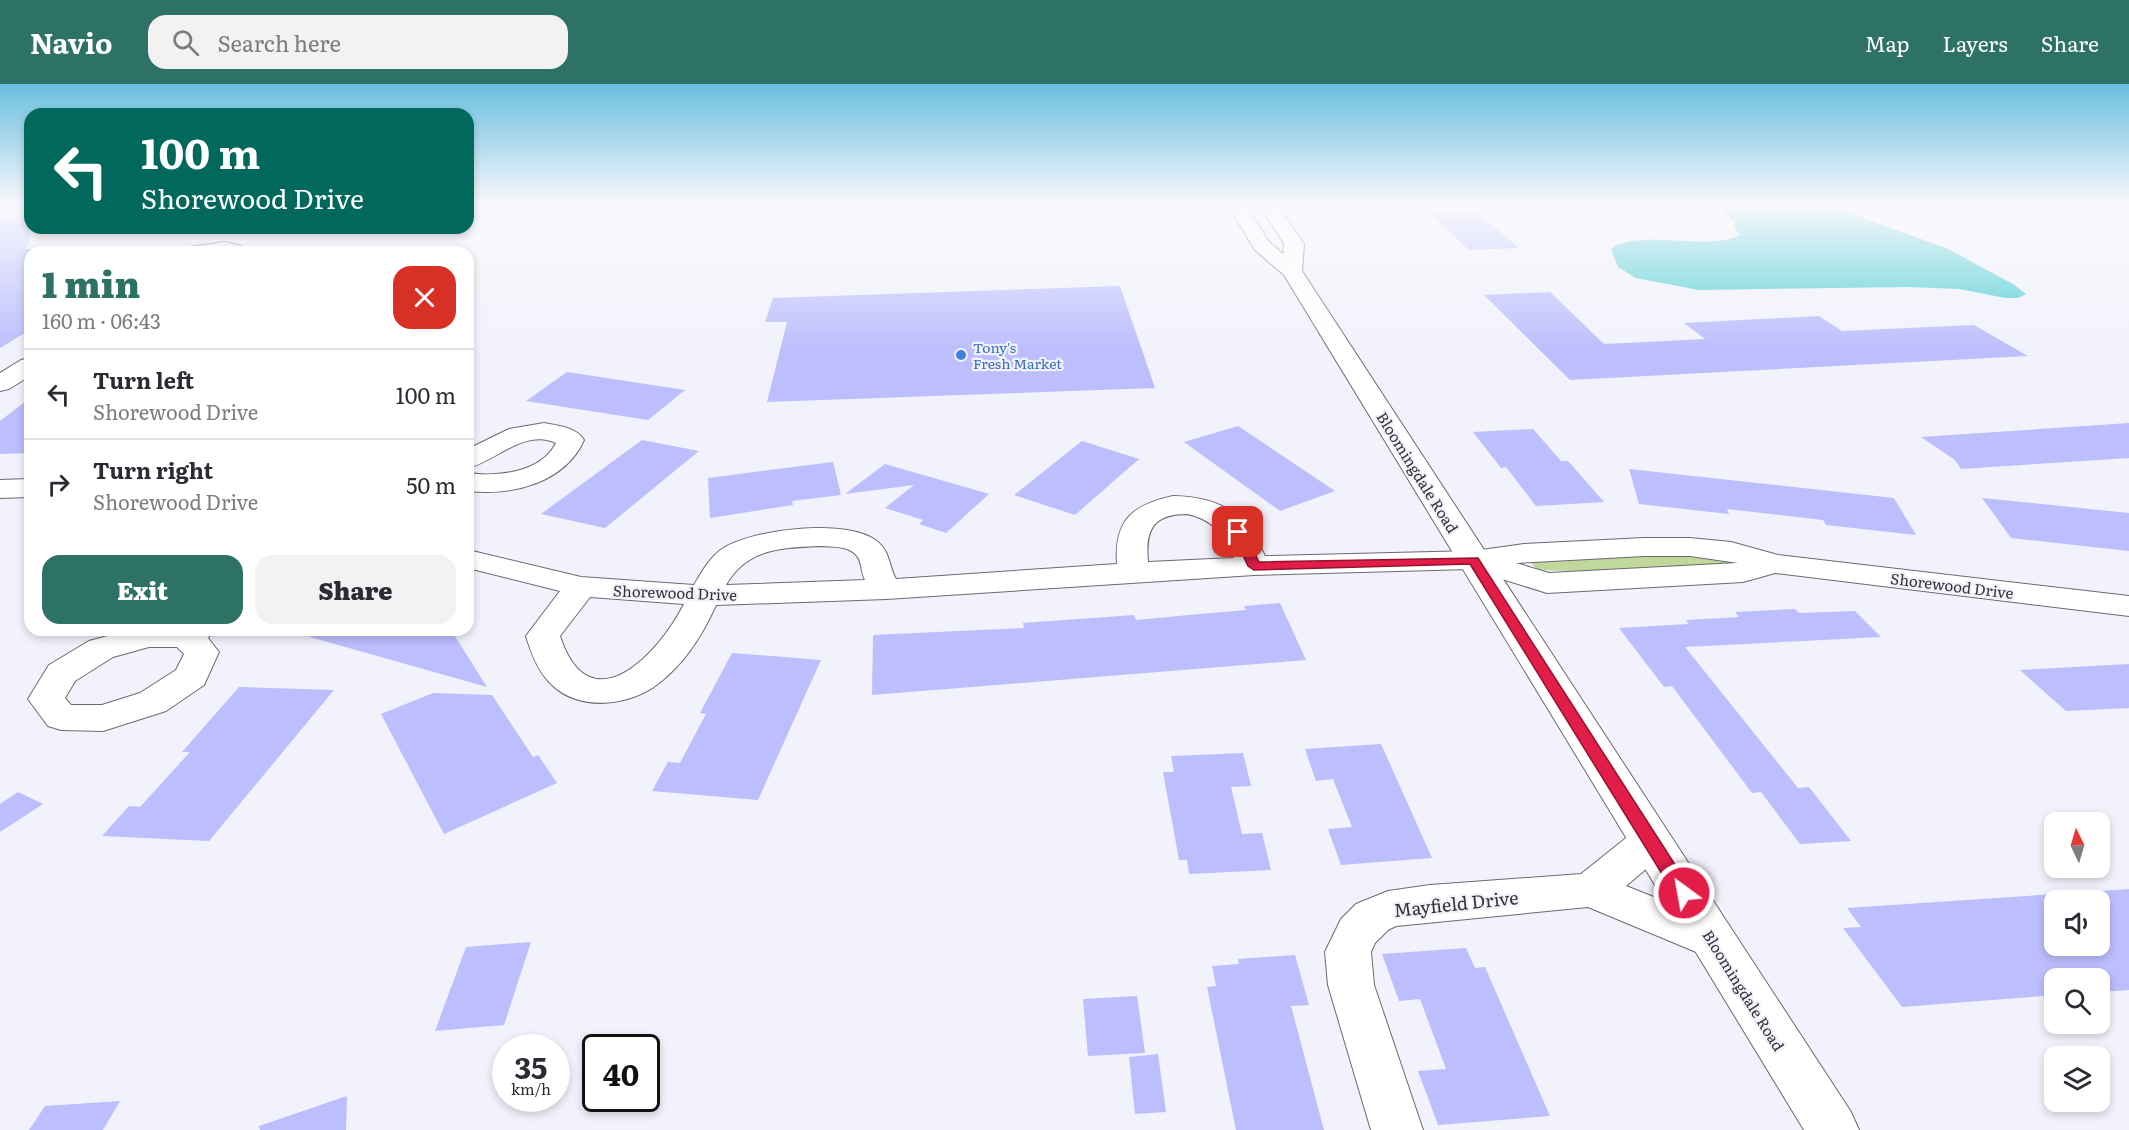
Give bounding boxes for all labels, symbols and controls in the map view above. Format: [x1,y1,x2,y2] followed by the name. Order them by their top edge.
[148,15,568,69] search box
[30,21,112,63] text: Navio
[169,26,202,59] icon: search
[217,26,341,59] text: Search here
[1865,27,1910,58] text: Map
[1943,27,2008,58] text: Layers
[2041,27,2099,58] text: Share
[141,120,260,182] text: 100 m
[42,132,120,210] icon: left
[141,177,364,217] text: Shorewood Drive
[42,256,140,309] text: 1 min
[393,266,456,329] button: close
[42,305,161,335] text: 160 m · 06:43
[973,337,1062,373] place label: Tony's Fresh Market
[954,348,968,362] marker: Tony's Fresh Market
[93,363,194,396] text: Turn left
[42,378,75,411] icon: left
[396,378,456,411] text: 100 m
[93,396,258,426] text: Shorewood Drive
[1371,407,1465,537] street label: Bloomingdale Road
[93,453,213,486] text: Turn right
[42,468,75,501] icon: right
[406,468,456,501] text: 50 m
[93,486,258,516] text: Shorewood Drive
[1212,506,1263,557] pin
[1221,515,1254,548] icon: arrive
[42,555,243,624] button: Exit
[255,555,456,624] button: Share
[1889,566,2015,604] street label: Shorewood Drive
[613,578,738,606] street label: Shorewood Drive
[2044,812,2110,878] north arrow
[2044,812,2110,1112] map controls
[1652,861,1716,925] position arrow
[1392,883,1520,923] street label: Mayfield Drive
[2044,890,2110,956] button: sound
[1697,925,1791,1055] street label: Bloomingdale Road
[2044,968,2110,1034] button: search
[582,1034,660,1112] speed limit sign: 40
[515,1044,547,1088] text: 35
[2044,1046,2110,1112] button: layers
[511,1077,551,1100] text: km/h

